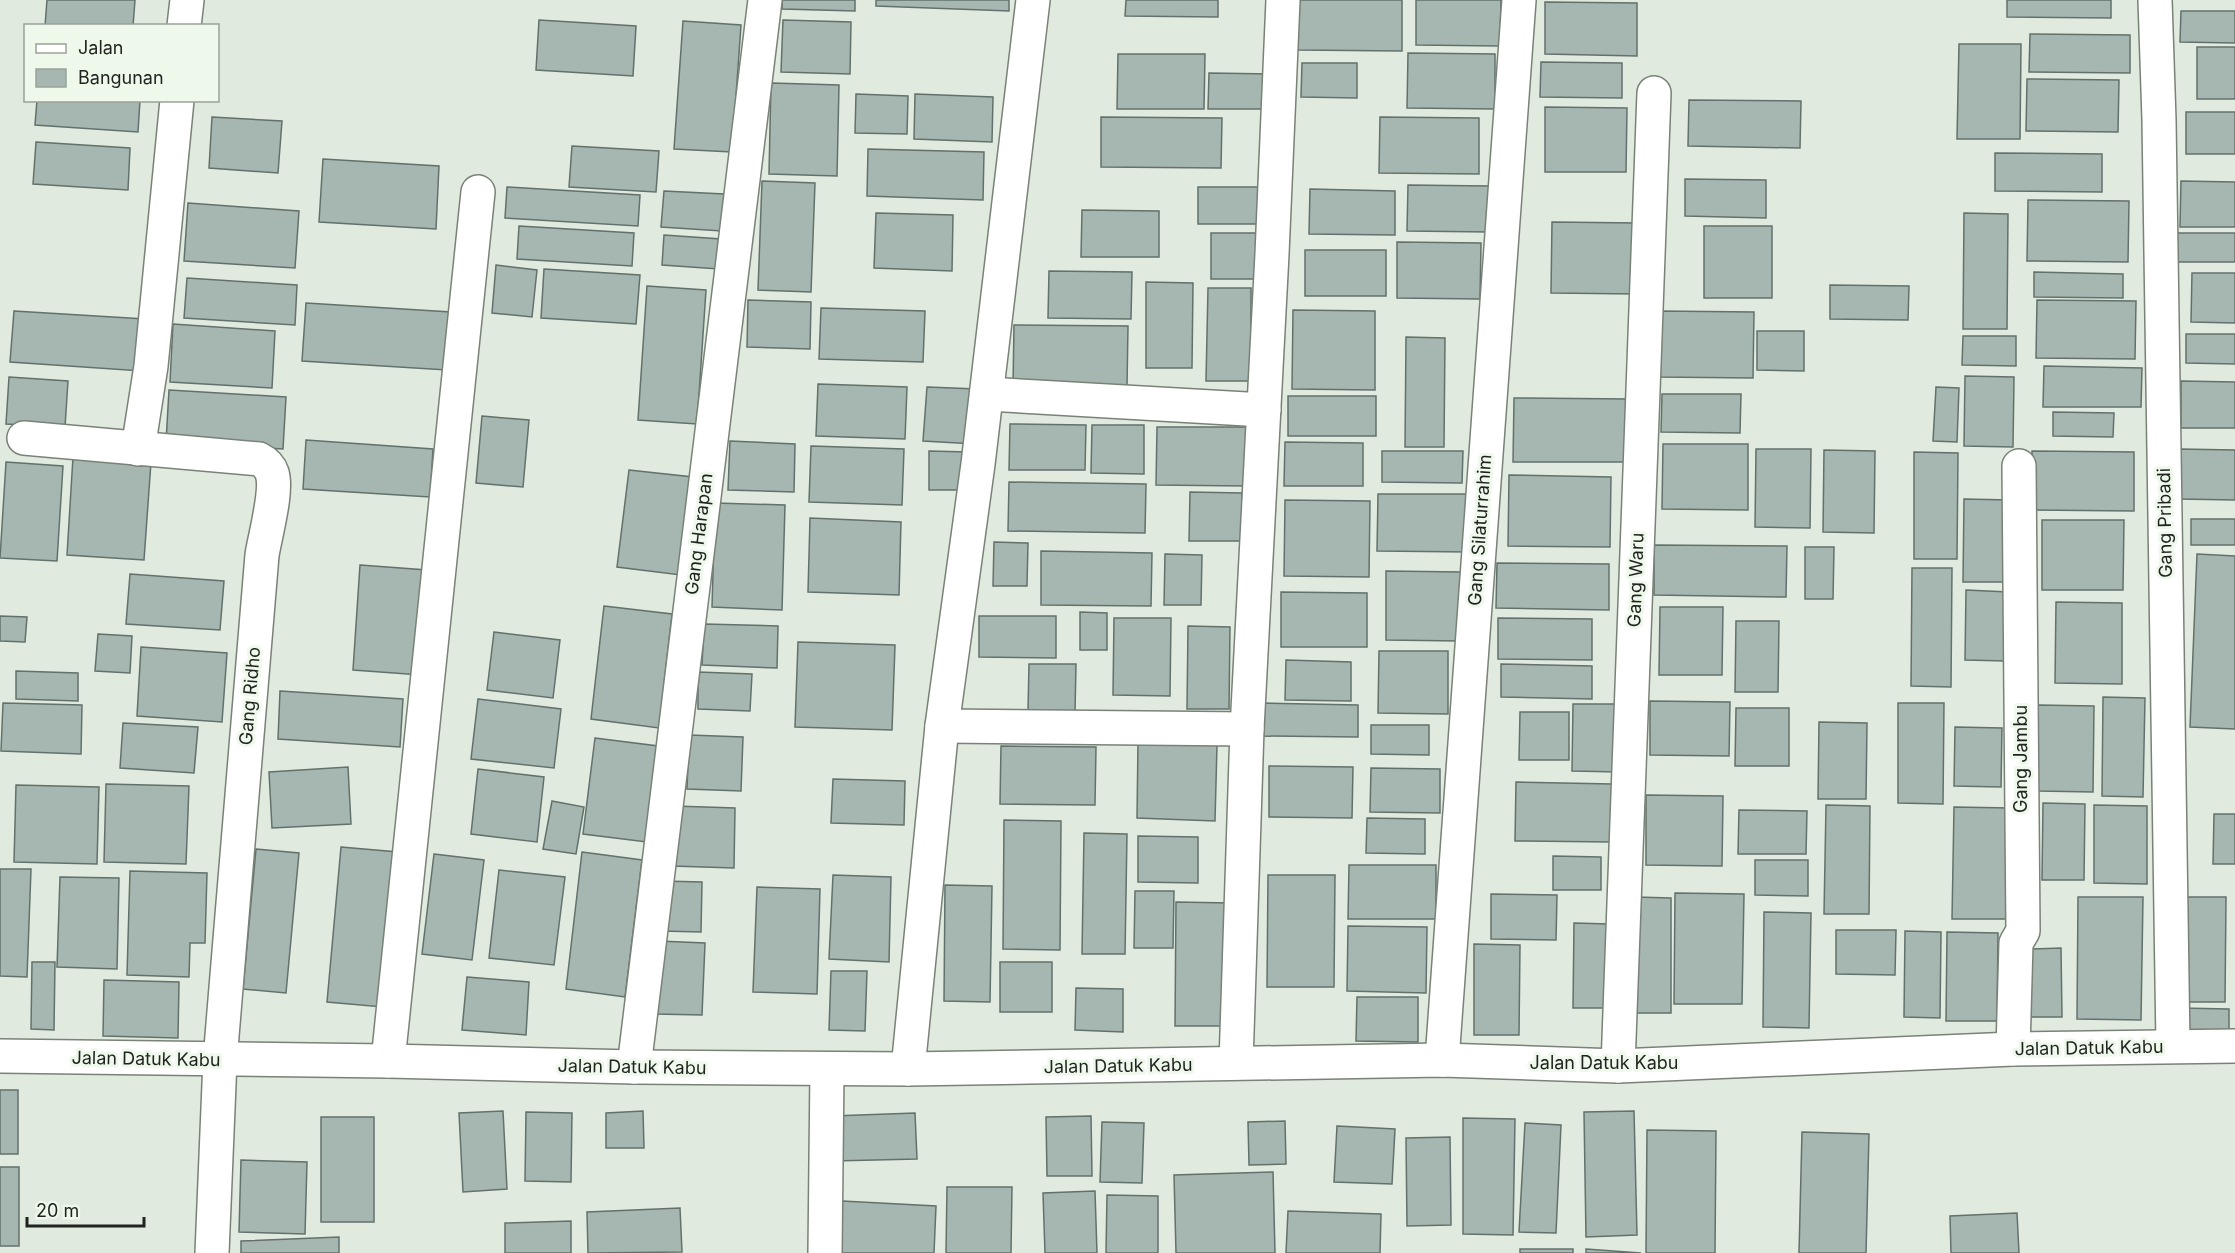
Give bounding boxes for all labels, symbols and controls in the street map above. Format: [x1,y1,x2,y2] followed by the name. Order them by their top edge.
[24,24,219,102] legend
[78,37,123,58] text: Jalan
[78,67,164,88] text: Bangunan
[1464,453,1495,606] street label: Gang Silaturrahim
[2153,468,2176,578] street label: Gang Pribadi
[681,472,716,596] street label: Gang Harapan
[1623,532,1648,628] street label: Gang Waru
[235,646,264,746] street label: Gang Ridho
[2010,705,2031,813] street label: Gang Jambu
[2014,1036,2164,1059] street label: Jalan Datuk Kabu
[71,1047,221,1070] street label: Jalan Datuk Kabu
[1530,1052,1678,1073] street label: Jalan Datuk Kabu
[1043,1054,1193,1077] street label: Jalan Datuk Kabu
[557,1055,707,1078] street label: Jalan Datuk Kabu
[27,1190,144,1228] scale bar
[36,1200,79,1221] text: 20 m

